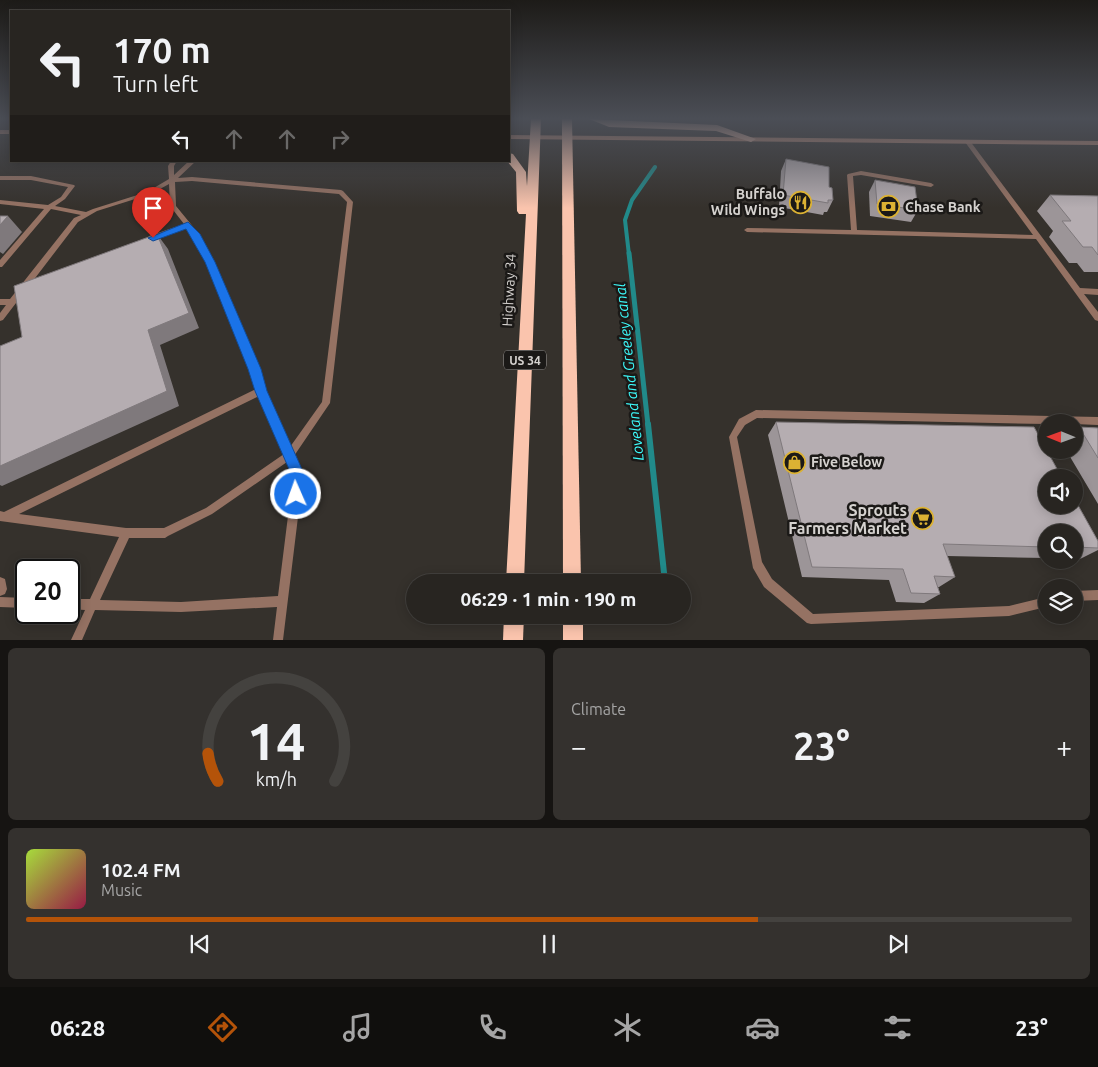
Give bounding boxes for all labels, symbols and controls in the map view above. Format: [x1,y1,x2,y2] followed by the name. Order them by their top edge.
[30,30,95,95] icon: left
[113,30,211,70] text: 170 m
[113,71,198,96] text: Turn left
[167,125,195,153] icon: left
[220,125,248,153] icon: ahead
[273,125,301,153] icon: ahead
[326,125,354,153] icon: right
[711,186,785,218] place label: Buffalo Wild Wings
[132,187,174,238] pin
[789,190,813,214] restaurant icon: Buffalo Wild Wings
[139,194,167,222] icon: arrive
[877,195,901,219] bank icon: Chase Bank
[905,199,981,215] place label: Chase Bank
[499,253,519,327] street label: Highway 34
[611,281,647,462] water label: Loveland and Greeley canal
[504,350,546,370] road number: US 34
[1038,414,1082,459] north arrow
[1038,414,1083,624] map controls
[783,450,807,474] shop icon: Five Below
[811,454,882,470] place label: Five Below
[269,467,321,519] position arrow
[1038,469,1083,514] button: sound
[788,501,907,537] place label: Sprouts Farmers Market
[911,507,935,531] supermarket icon: Sprouts Farmers Market
[1038,524,1083,569] button: search
[15,559,80,624] speed limit sign: 20
[1038,579,1083,624] button: layers
[461,588,636,610] text: 06:29 · 1 min · 190 m
[571,700,626,718] text: Climate
[247,712,306,770] text: 14
[793,725,850,767] text: 23°
[571,731,587,762] text: −
[1056,731,1072,762] text: +
[256,769,297,789] text: km/h
[101,859,181,881] text: 102.4 FM
[101,881,142,899] text: Music
[186,930,214,958] icon: previous
[535,930,563,958] icon: pause
[884,930,912,958] icon: next
[205,1010,240,1045] icon: directions
[340,1010,375,1045] icon: music
[475,1010,510,1045] icon: phone
[610,1010,645,1045] icon: climate
[745,1010,780,1045] icon: car
[880,1010,915,1045] icon: filters
[50,1015,105,1040] text: 06:28
[1015,1015,1048,1040] text: 23°

